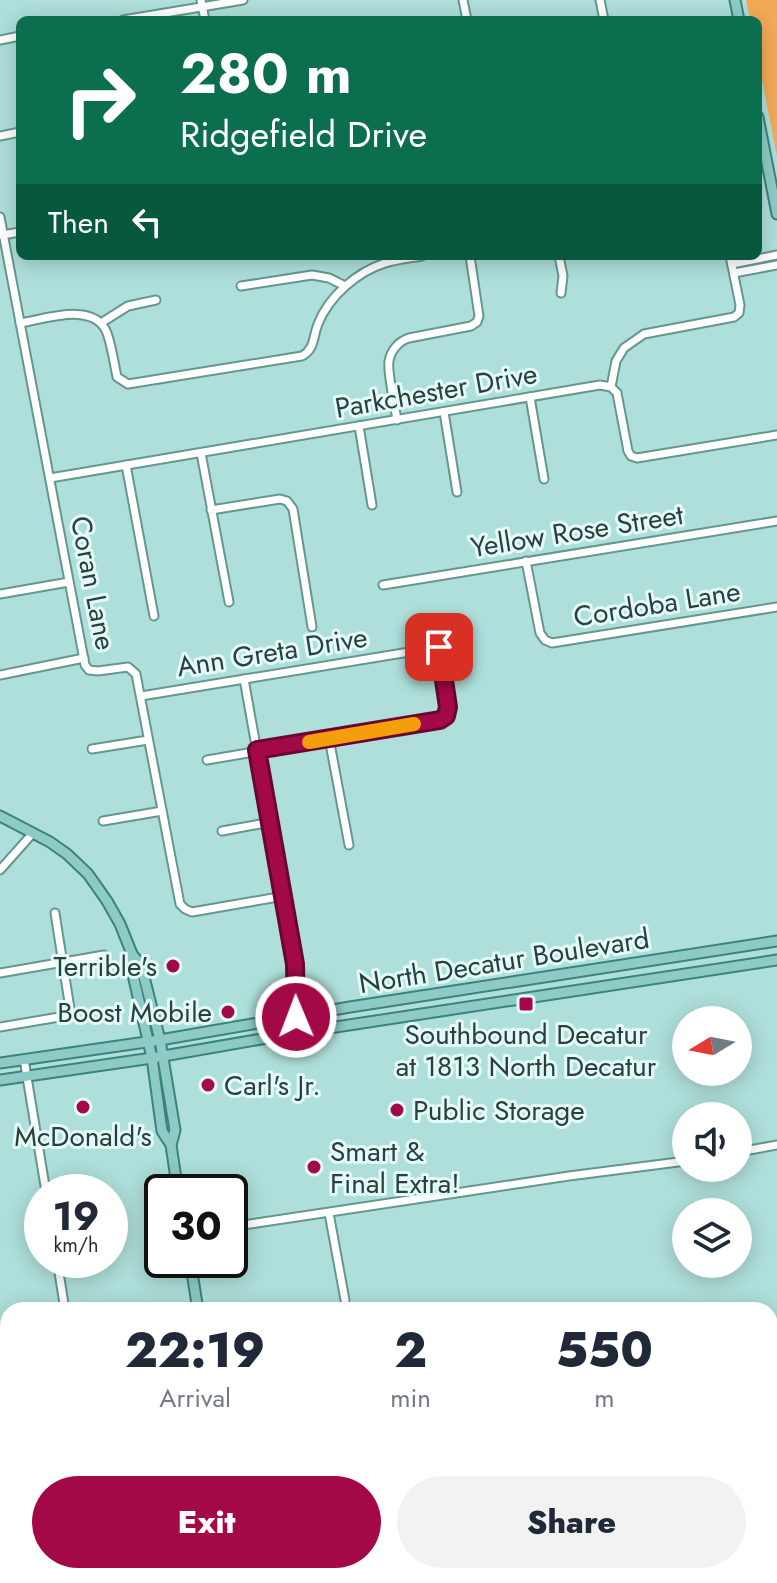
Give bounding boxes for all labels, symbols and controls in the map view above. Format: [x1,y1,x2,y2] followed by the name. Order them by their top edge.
[180,33,352,114] text: 280 m
[48,48,152,152] icon: right
[180,108,427,160] text: Ridgefield Drive
[125,200,169,244] icon: left
[48,201,109,244] text: Then
[332,353,540,429] street label: Parkchester Drive
[468,494,686,568] street label: Yellow Rose Street
[60,512,126,654] street label: Coran Lane
[571,571,743,637] street label: Cordoba Lane
[405,613,473,681] pin
[174,617,370,687] street label: Ann Greta Drive
[417,625,461,669] icon: arrive
[356,918,652,1004] street label: North Decatur Boulevard
[53,946,157,987] place label: Terrible's
[164,957,182,975] marker: Terrible's
[254,975,338,1059] position arrow
[57,992,212,1033] place label: Boost Mobile
[517,995,535,1013] marker: Southbound Decatur at 1813 North Decatur
[219,1003,237,1021] marker: Boost Mobile
[672,1006,752,1086] north arrow
[672,1006,752,1278] map controls
[396,1014,657,1087] place label: Southbound Decatur at 1813 North Decatur
[224,1065,321,1106] place label: Carl's Jr.
[199,1076,217,1094] marker: Carl's Jr.
[413,1090,585,1131] place label: Public Storage
[74,1098,92,1116] marker: McDonald's
[388,1101,406,1119] marker: Public Storage
[672,1102,752,1182] button: sound
[14,1116,152,1157] place label: McDonald's
[330,1131,460,1204] place label: Smart & Final Extra!
[305,1158,323,1176] marker: Smart & Final Extra!
[144,1174,248,1278] speed limit sign: 30
[52,1187,100,1245] text: 19
[672,1198,752,1278] button: layers
[53,1231,99,1260] text: km/h
[125,1316,265,1385] text: 22:19
[394,1316,427,1385] text: 2
[556,1316,653,1385] text: 550
[159,1379,231,1417] text: Arrival
[390,1379,431,1417] text: min
[594,1379,615,1417] text: m
[32,1476,381,1568] button: Exit
[397,1476,746,1568] button: Share

